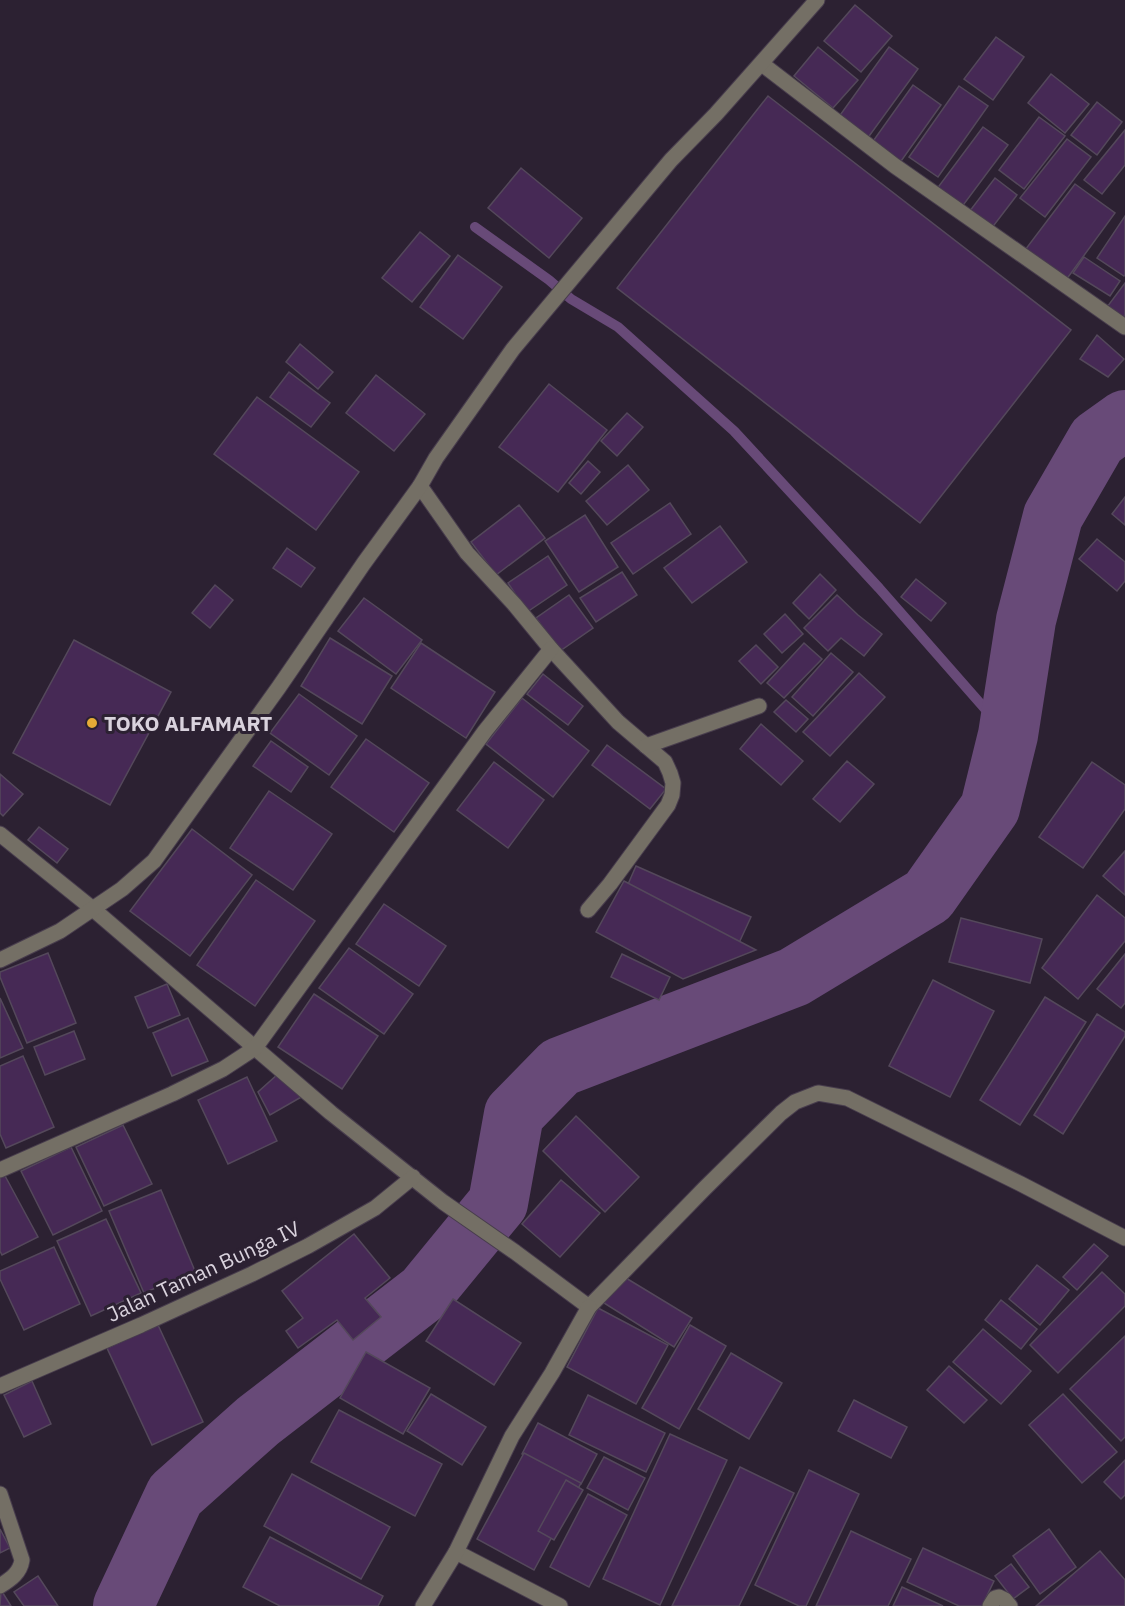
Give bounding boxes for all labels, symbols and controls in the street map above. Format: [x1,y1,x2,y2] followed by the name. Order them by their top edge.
[104,709,272,737] place label: TOKO ALFAMART
[85,716,99,730] marker: TOKO ALFAMART
[102,1214,304,1328] street label: Jalan Taman Bunga IV

